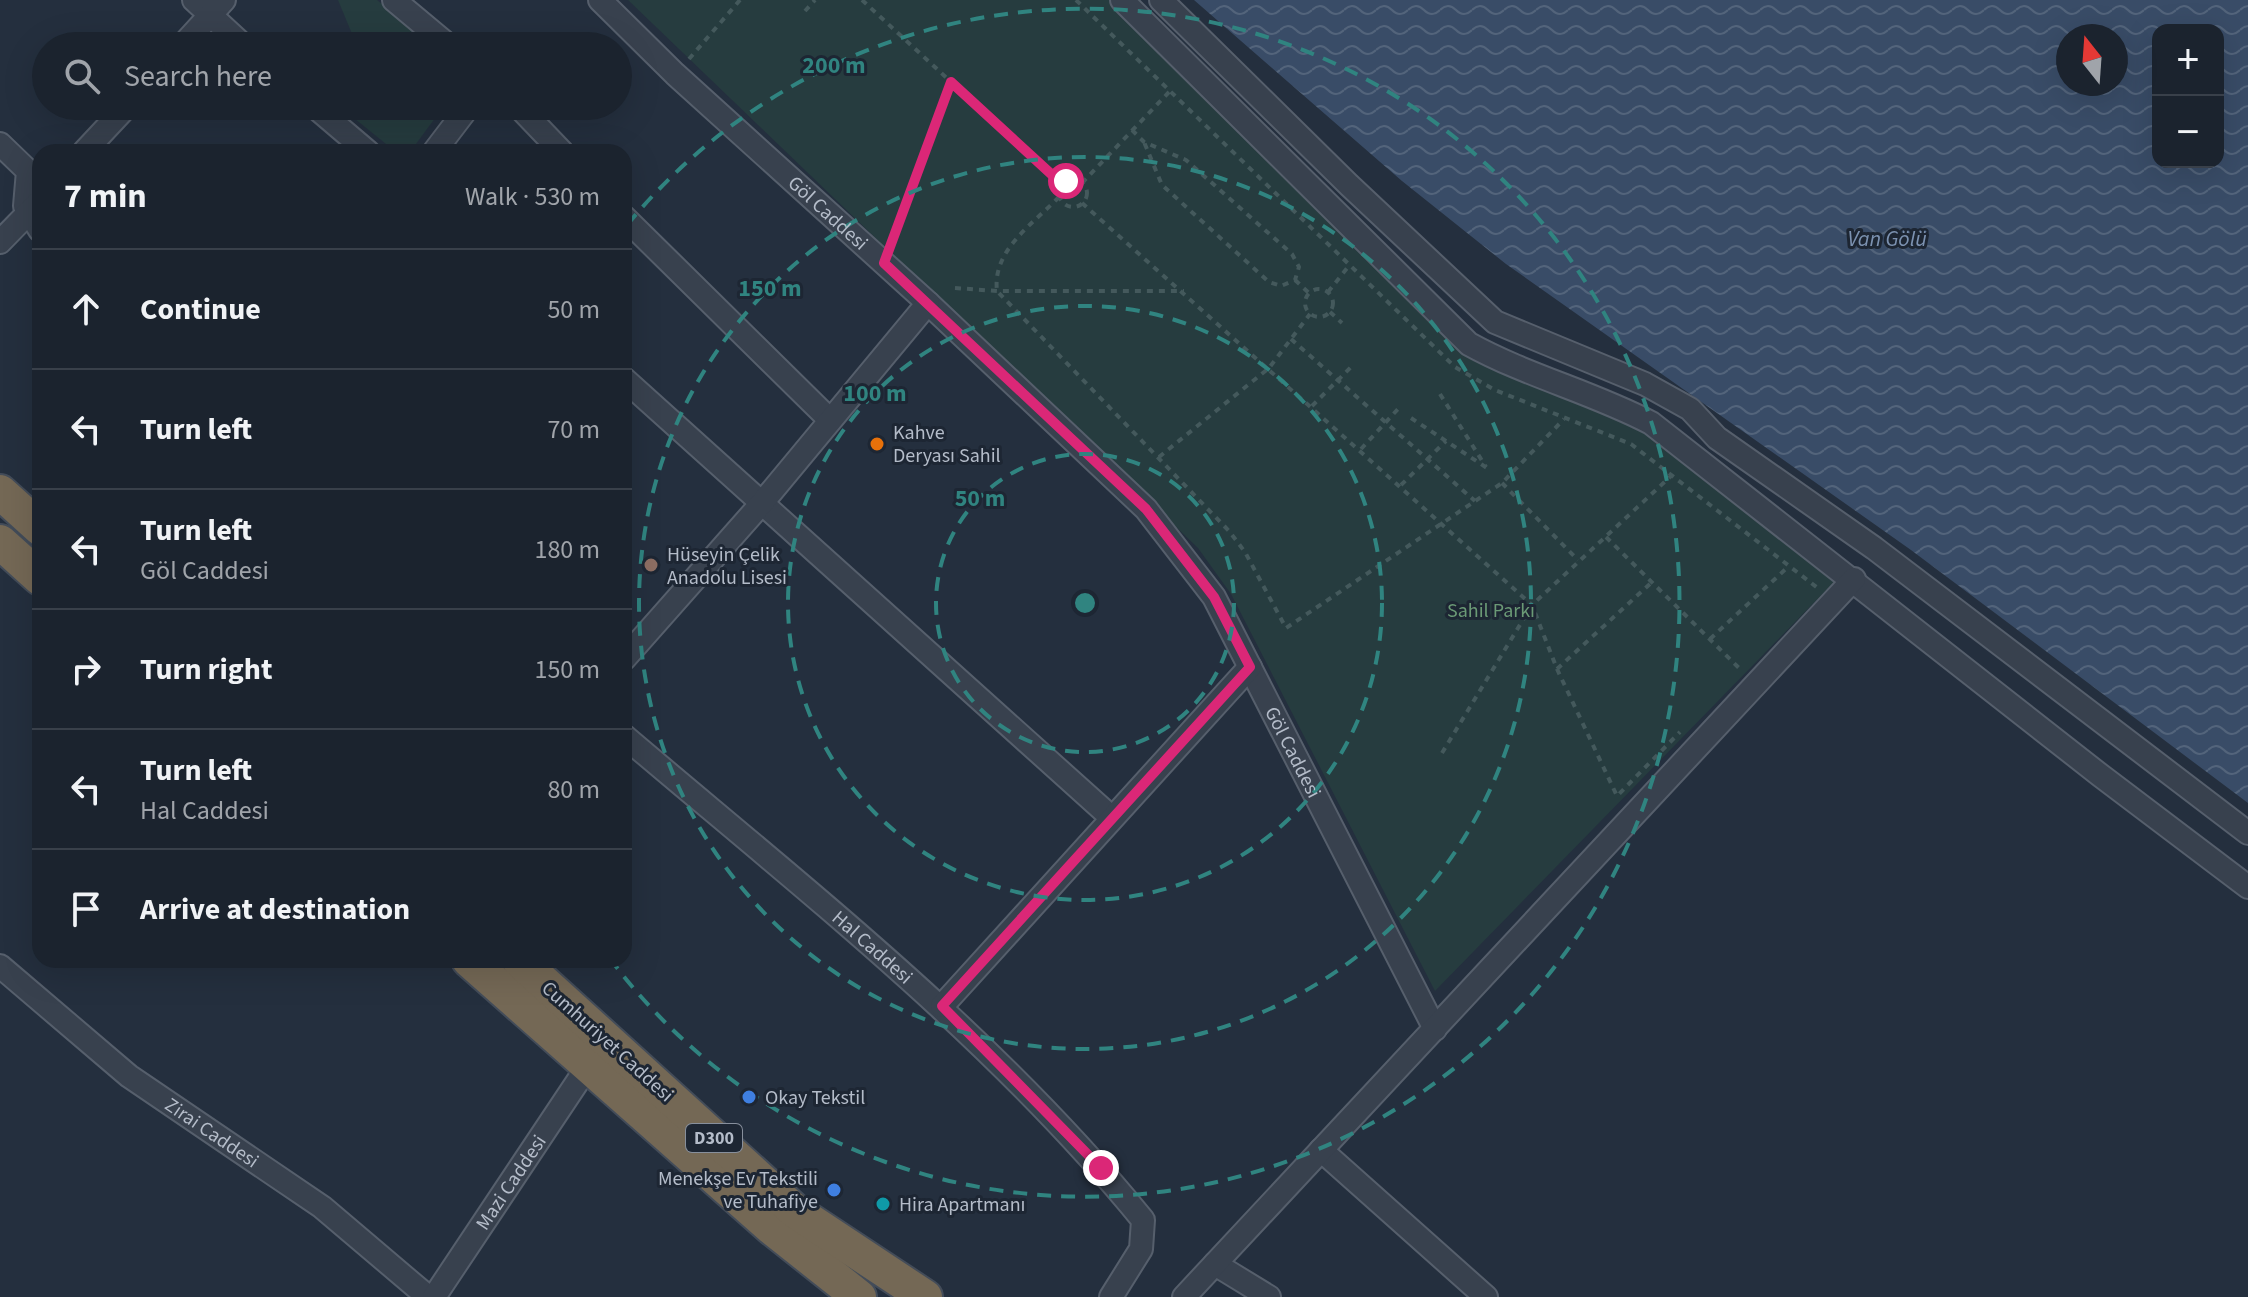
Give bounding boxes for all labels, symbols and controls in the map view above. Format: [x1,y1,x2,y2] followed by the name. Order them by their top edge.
[2056,24,2128,96] north arrow
[2152,24,2224,168] map controls
[2152,24,2224,96] button: +
[32,32,632,120] search box
[802,48,866,83] text: 200 m
[60,54,104,98] icon: search
[124,55,272,98] text: Search here
[2152,96,2224,168] button: −
[1048,163,1084,199] route start
[781,170,874,257] street label: Göl Caddesi
[64,172,147,221] text: 7 min
[465,178,600,215] text: Walk · 530 m
[1847,223,1927,255] water label: Van Gölü
[738,271,802,306] text: 150 m
[64,287,108,331] icon: ahead
[140,288,261,331] text: Continue
[547,291,600,328] text: 50 m
[843,376,907,411] text: 100 m
[64,407,108,451] icon: left
[140,408,252,451] text: Turn left
[547,411,600,448] text: 70 m
[893,419,1001,470] place label: Kahve Deryası Sahil
[868,435,886,453] marker: Kahve Deryası Sahil
[955,481,1005,516] text: 50 m
[140,509,252,552] text: Turn left
[64,527,108,571] icon: left
[534,531,600,568] text: 180 m
[667,541,787,592] place label: Hüseyin Çelik Anadolu Lisesi
[140,552,269,589] text: Göl Caddesi
[642,556,660,574] marker: Hüseyin Çelik Anadolu Lisesi
[1071,589,1099,617] centre of rings
[1447,597,1535,625] park label: Sahil Parkı
[64,647,108,691] icon: right
[140,648,272,691] text: Turn right
[534,651,600,688] text: 150 m
[1257,702,1328,803] street label: Göl Caddesi
[140,749,252,792] text: Turn left
[64,767,108,811] icon: left
[547,771,600,808] text: 80 m
[140,792,269,829] text: Hal Caddesi
[64,887,108,931] icon: arrive
[140,888,410,931] text: Arrive at destination
[825,904,918,991] street label: Hal Caddesi
[535,975,679,1109] street label: Cumhuriyet Caddesi
[765,1084,865,1112] place label: Okay Tekstil
[740,1088,758,1106] marker: Okay Tekstil
[159,1091,264,1175] street label: Zirai Caddesi
[686,1124,742,1152] road number: D300
[469,1130,553,1236] street label: Mazi Caddesi
[1083,1150,1119,1186] route end
[658,1165,818,1216] place label: Menekşe Ev Tekstili ve Tuhafiye
[825,1181,843,1199] marker: Menekşe Ev Tekstili ve Tuhafiye
[899,1191,1026,1219] place label: Hira Apartmanı
[874,1195,892,1213] marker: Hira Apartmanı

